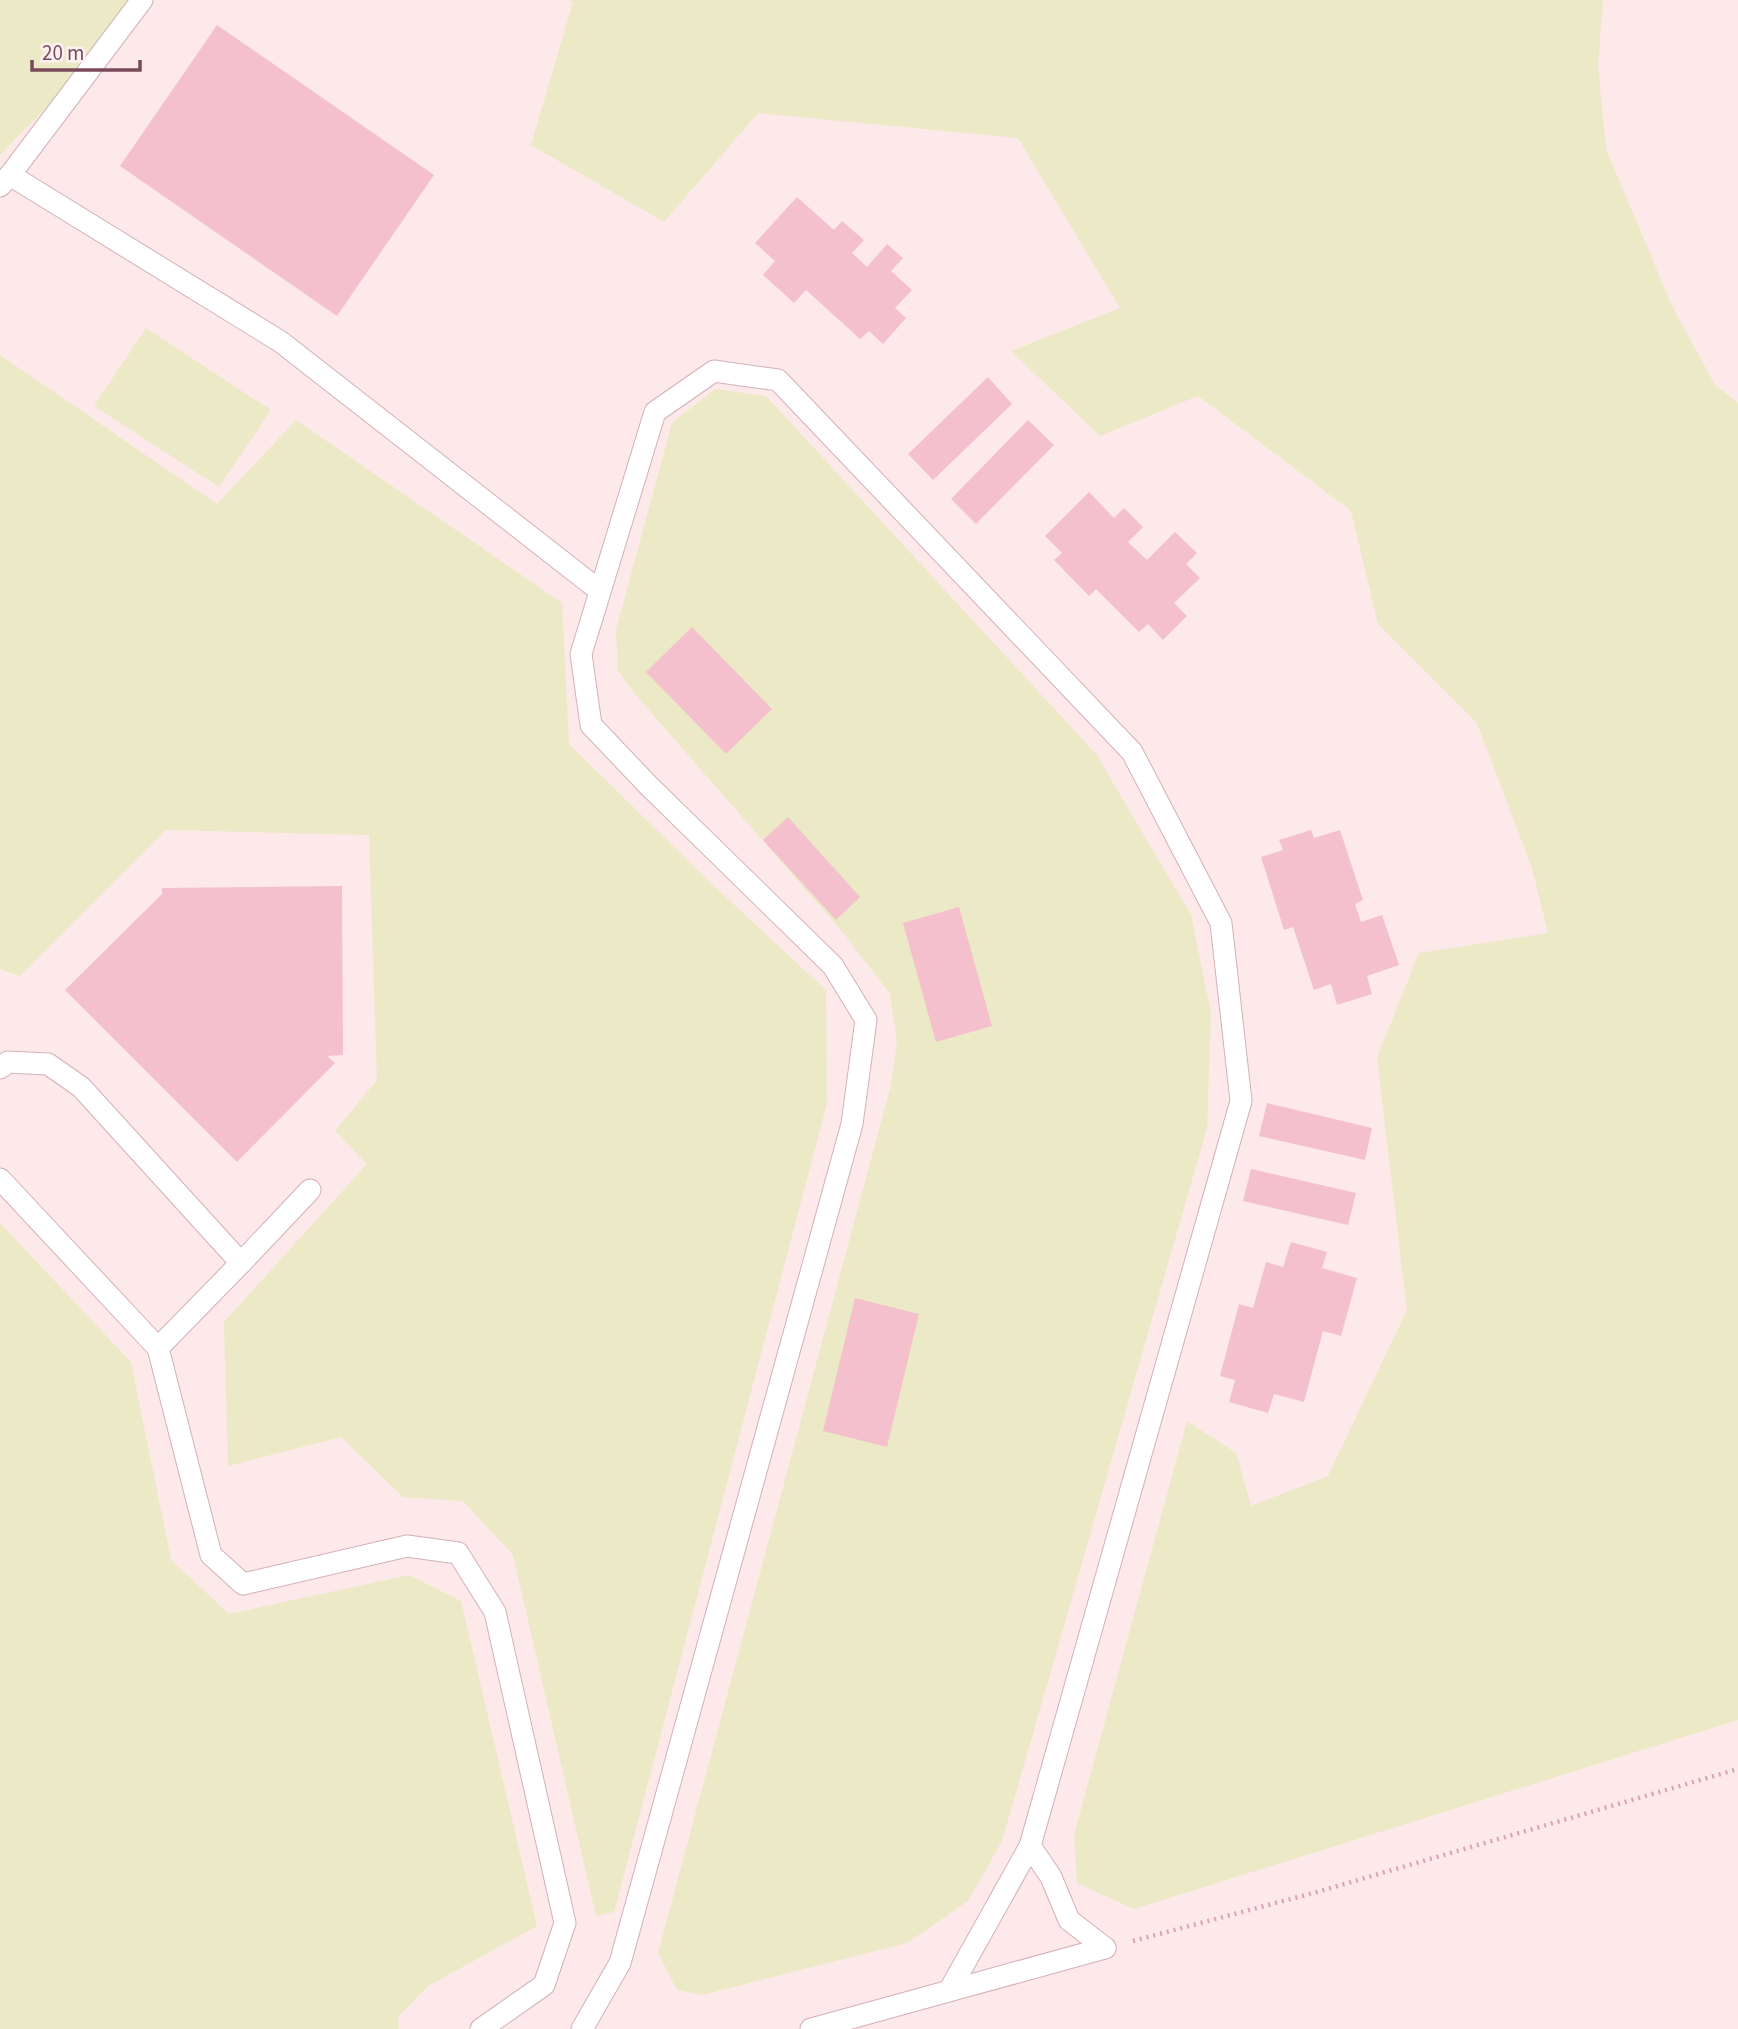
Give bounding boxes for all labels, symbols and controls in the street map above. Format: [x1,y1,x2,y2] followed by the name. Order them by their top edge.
[32,28,140,72] scale bar
[42,38,84,68] text: 20 m

